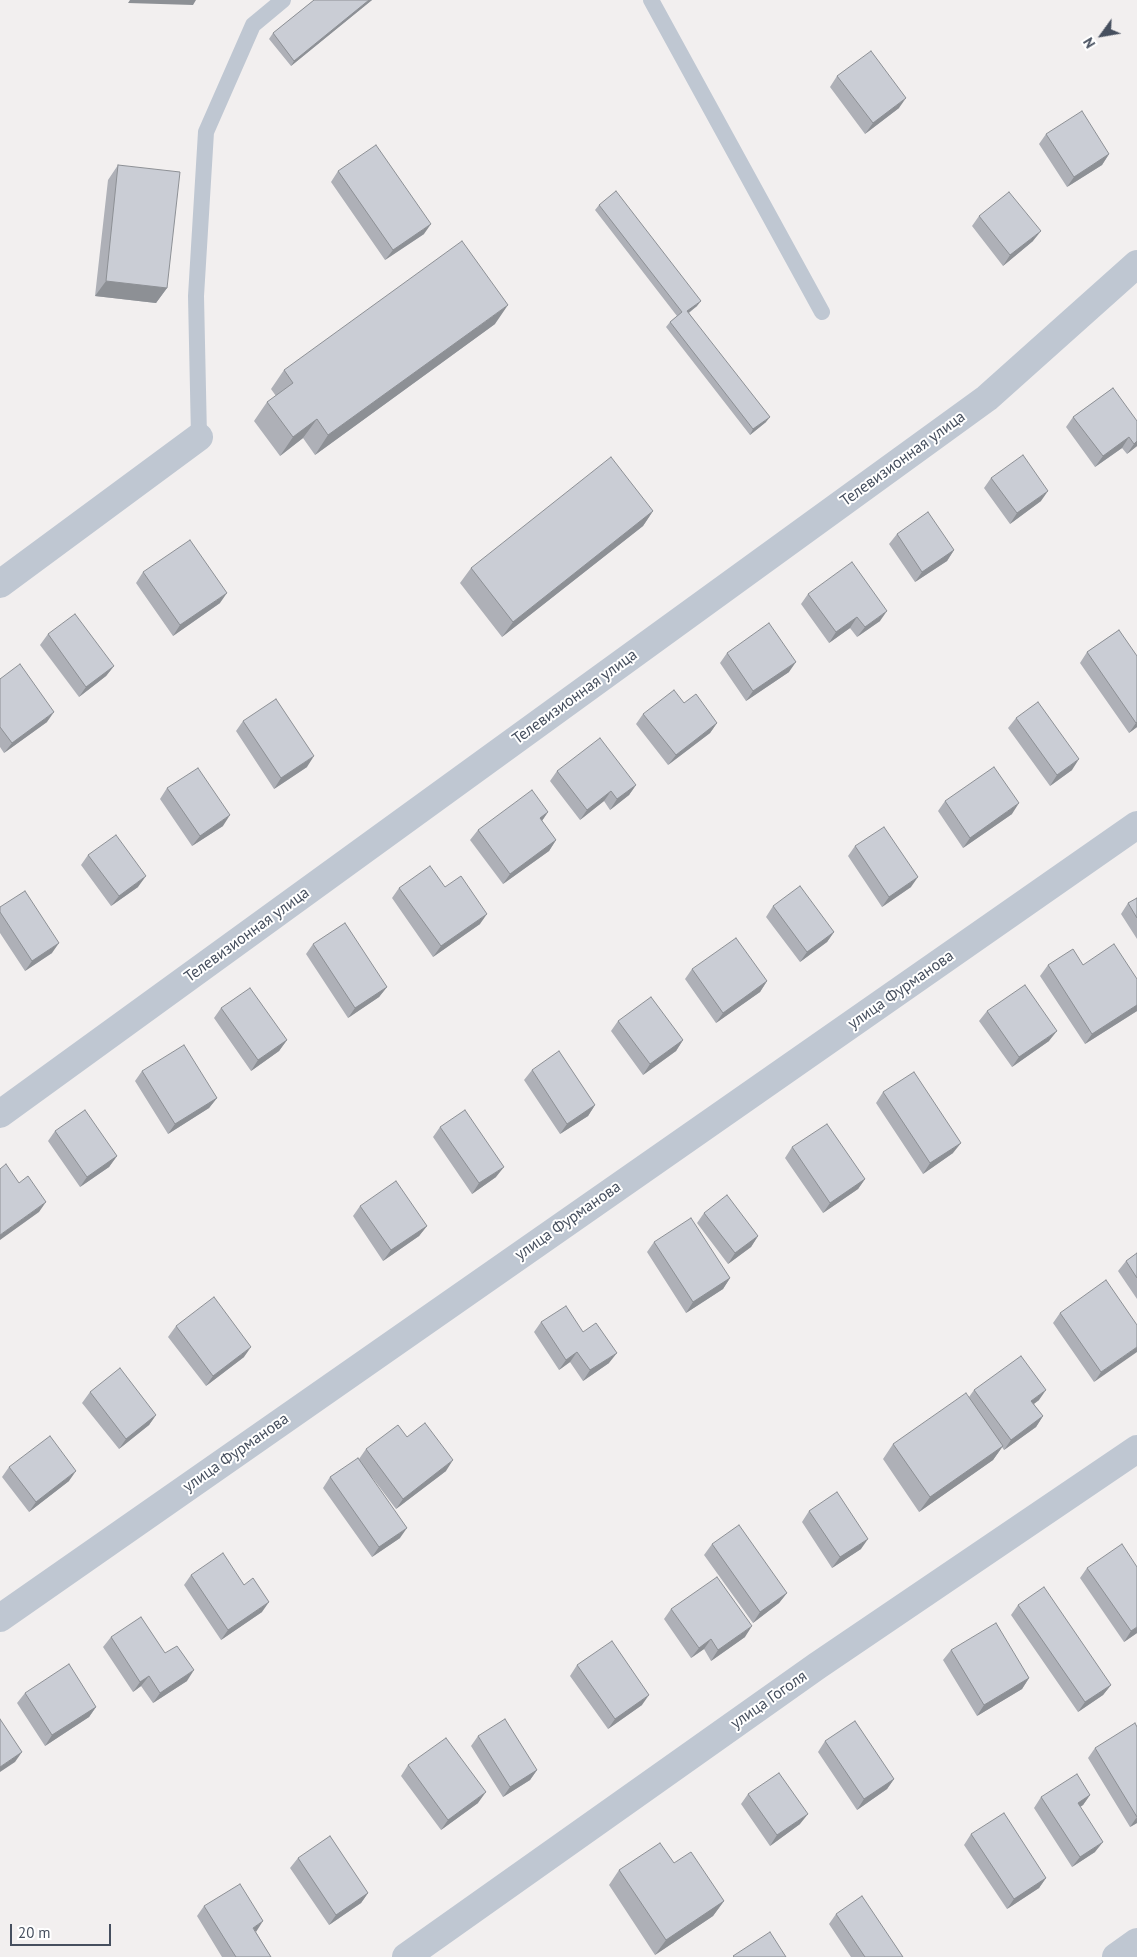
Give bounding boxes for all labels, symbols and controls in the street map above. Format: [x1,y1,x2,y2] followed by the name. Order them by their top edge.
[1077,10,1127,60] north arrow
[1079,34,1099,52] text: N
[837,407,969,511] street label: Телевизионная улица
[509,645,641,749] street label: Телевизионная улица
[181,883,313,987] street label: Телевизионная улица
[844,946,958,1034] street label: улица Фурманова
[511,1177,625,1265] street label: улица Фурманова
[179,1409,293,1497] street label: улица Фурманова
[727,1667,811,1733] street label: улица Гоголя
[12,1914,114,1946] scale bar
[18,1923,51,1942] text: 20 m

